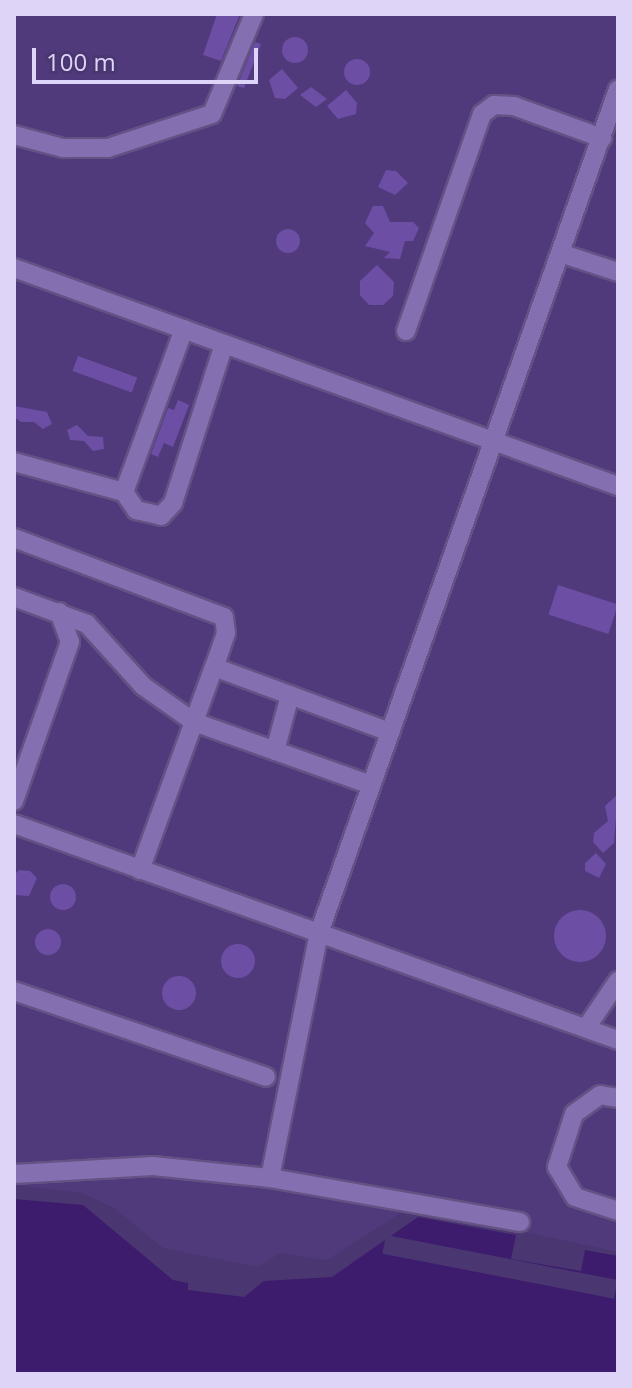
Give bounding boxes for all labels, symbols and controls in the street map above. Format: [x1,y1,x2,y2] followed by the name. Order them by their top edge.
[36,32,262,82] scale bar
[46,45,116,78] text: 100 m

